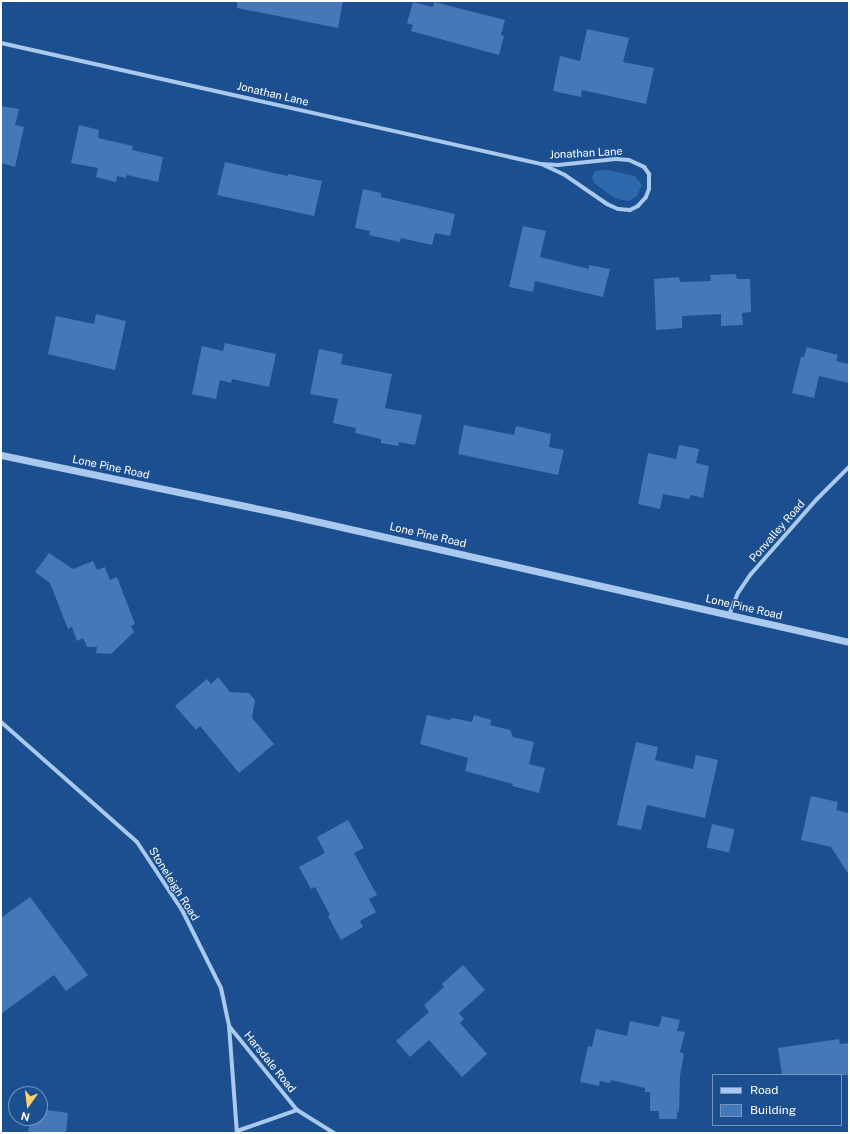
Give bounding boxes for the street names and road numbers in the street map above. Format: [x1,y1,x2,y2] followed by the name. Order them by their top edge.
[236,79,310,109] street label: Jonathan Lane
[549,144,623,162] street label: Jonathan Lane
[71,452,151,482] street label: Lone Pine Road
[747,497,807,565] street label: Ponvalley Road
[388,520,468,550] street label: Lone Pine Road
[704,592,784,622] street label: Lone Pine Road
[146,845,202,923] street label: Stoneleigh Road
[241,1029,299,1095] street label: Harsdale Road

